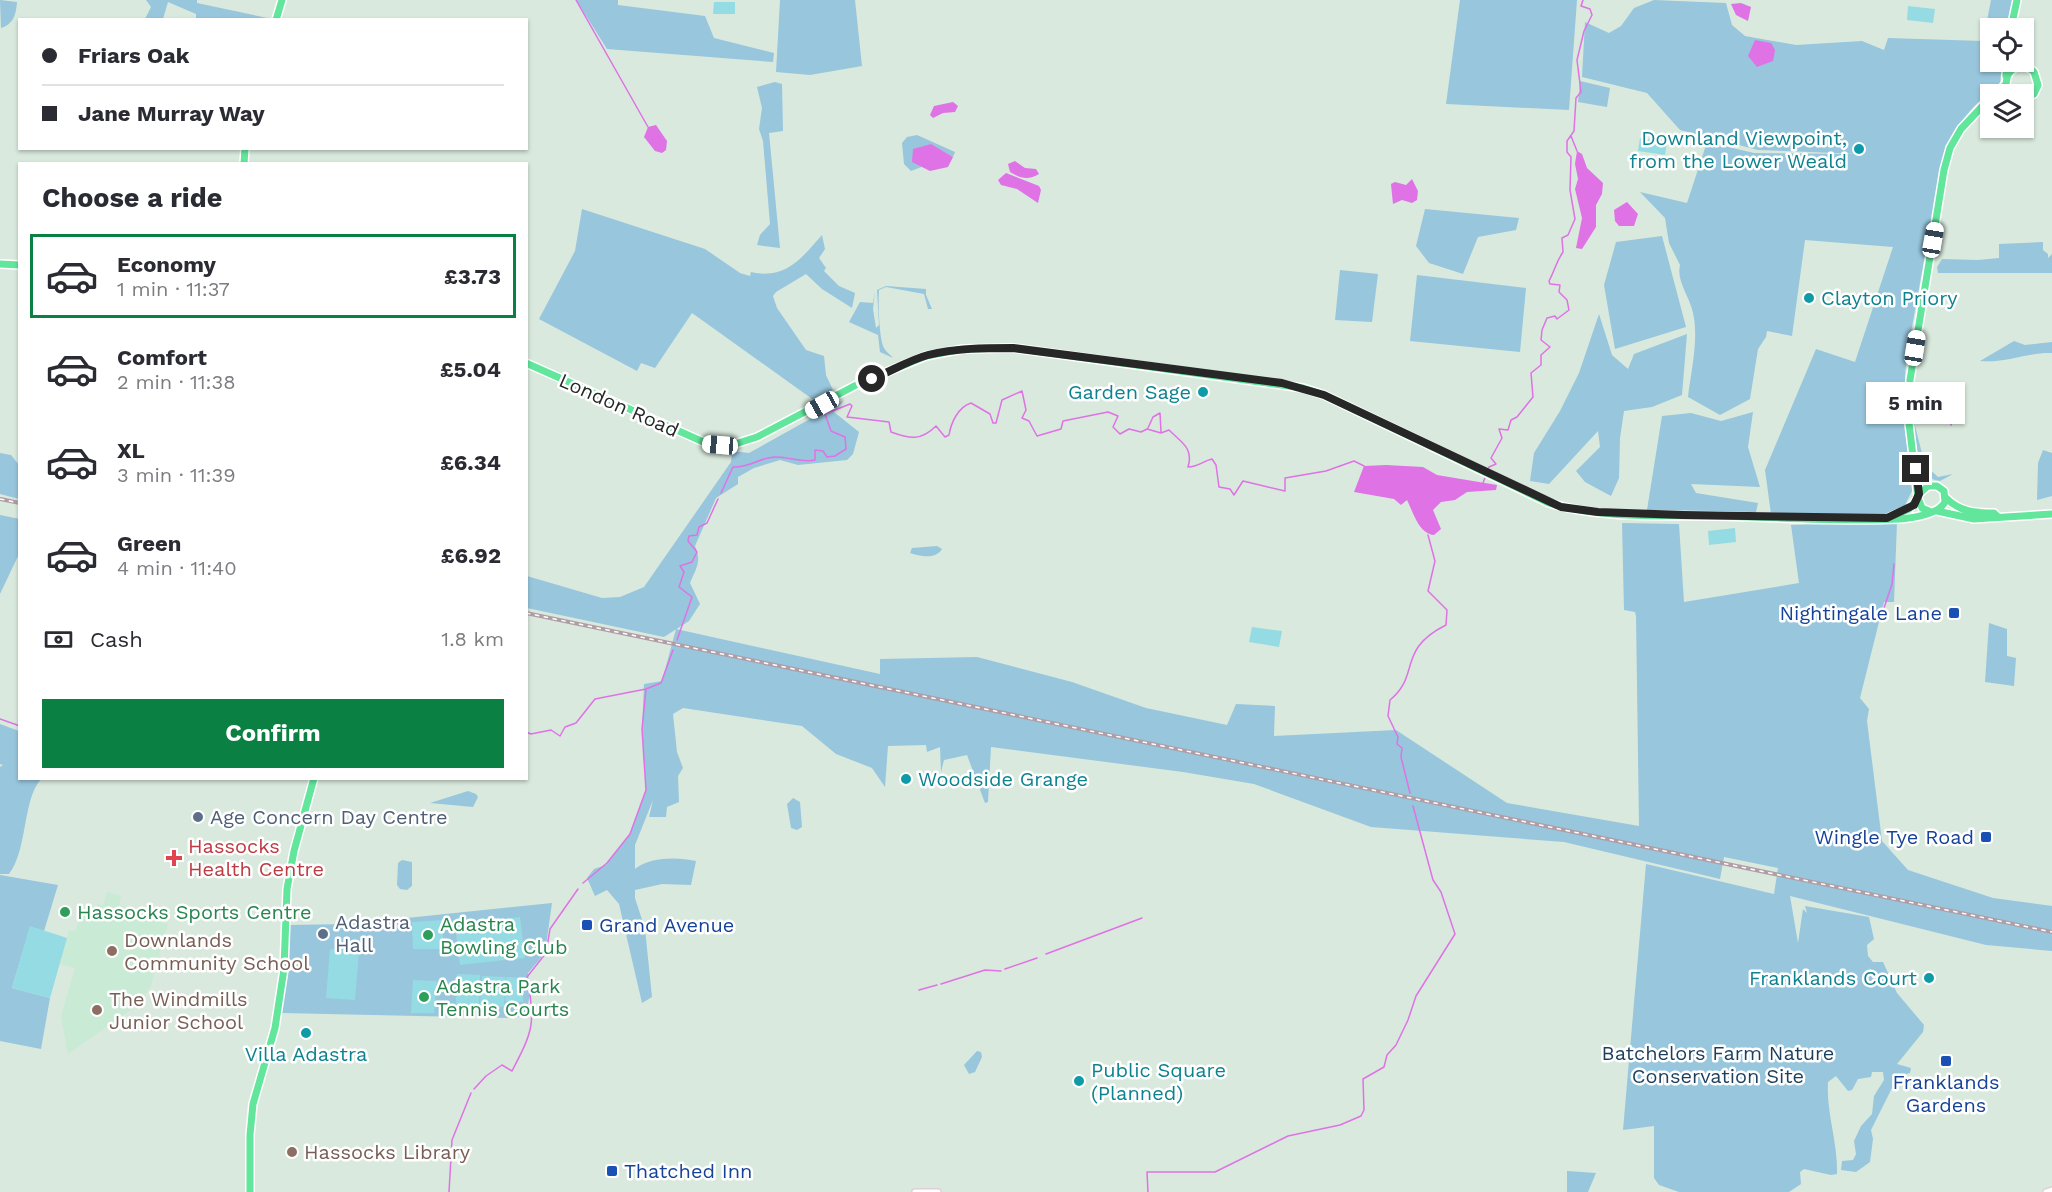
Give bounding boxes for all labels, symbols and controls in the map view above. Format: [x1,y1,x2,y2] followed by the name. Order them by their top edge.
[1980,18,2034,138] map controls
[1980,18,2034,72] button: locate
[78,43,190,68] text: Friars Oak
[1980,84,2034,138] button: layers
[78,101,265,126] text: Jane Murray Way
[1629,126,1847,173] place label: Downland Viewpoint, from the Lower Weald
[1852,142,1866,156] marker: Downland Viewpoint, from the Lower Weald
[42,182,222,214] text: Choose a ride
[1921,221,1945,259] car
[45,249,99,303] icon: car
[117,252,216,277] text: Economy
[444,264,501,289] text: £3.73
[117,277,230,301] text: 1 min · 11:37
[1821,286,1958,310] place label: Clayton Priory
[1802,291,1816,305] marker: Clayton Priory
[1903,329,1927,367] car
[45,342,99,396] icon: car
[117,345,207,370] text: Comfort
[440,357,501,382] text: £5.04
[858,365,885,392] route start
[555,368,683,442] street label: London Road
[117,370,236,394] text: 2 min · 11:38
[1068,380,1191,404] place label: Garden Sage
[1866,382,1966,424] callout: 5 min
[1196,385,1210,399] marker: Garden Sage
[802,388,842,422] car
[1888,391,1943,415] text: 5 min
[701,434,739,456] car
[45,435,99,489] icon: car
[117,438,145,463] text: XL
[440,450,501,475] text: £6.34
[1902,455,1929,482] route end
[117,463,236,487] text: 3 min · 11:39
[45,528,99,582] icon: car
[117,531,181,556] text: Green
[441,543,501,568] text: £6.92
[117,556,237,580] text: 4 min · 11:40
[1779,601,1942,625] place label: Nightingale Lane
[1947,606,1961,620] marker: Nightingale Lane
[42,623,75,656] icon: cash
[90,627,143,652] text: Cash
[441,627,504,651] text: 1.8 km
[42,699,504,768] button: Confirm
[918,767,1088,791] place label: Woodside Grange
[899,772,913,786] marker: Woodside Grange
[210,805,447,829] place label: Age Concern Day Centre
[191,810,205,824] marker: Age Concern Day Centre
[1815,825,1974,849] place label: Wingle Tye Road
[1979,830,1993,844] marker: Wingle Tye Road
[188,834,324,881] place label: Hassocks Health Centre
[165,849,183,867] marker: Hassocks Health Centre
[77,900,311,924] place label: Hassocks Sports Centre
[58,905,72,919] marker: Hassocks Sports Centre
[335,910,410,957] place label: Adastra Hall
[440,912,567,959] place label: Adastra Bowling Club
[599,913,734,937] place label: Grand Avenue
[580,918,594,932] marker: Grand Avenue
[316,927,330,941] marker: Adastra Hall
[124,928,309,975] place label: Downlands Community School
[421,928,435,942] marker: Adastra Bowling Club
[105,944,119,958] marker: Downlands Community School
[1749,966,1918,990] place label: Franklands Court
[1922,971,1936,985] marker: Franklands Court
[436,974,569,1021] place label: Adastra Park Tennis Courts
[109,987,248,1034] place label: The Windmills Junior School
[417,990,431,1004] marker: Adastra Park Tennis Courts
[90,1003,104,1017] marker: The Windmills Junior School
[299,1026,313,1040] marker: Villa Adastra
[1602,1041,1834,1088] park label: Batchelors Farm Nature Conservation Site
[245,1042,367,1066] place label: Villa Adastra
[1939,1054,1953,1068] marker: Franklands Gardens
[1091,1058,1226,1105] place label: Public Square (Planned)
[1892,1070,2000,1117] place label: Franklands Gardens
[1072,1074,1086,1088] marker: Public Square (Planned)
[304,1140,471,1164] place label: Hassocks Library
[285,1145,299,1159] marker: Hassocks Library
[624,1159,752,1183] place label: Thatched Inn
[605,1164,619,1178] marker: Thatched Inn

